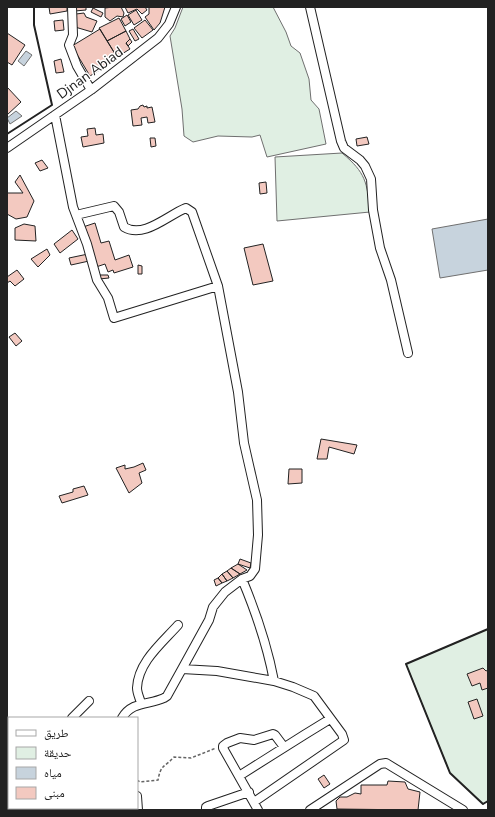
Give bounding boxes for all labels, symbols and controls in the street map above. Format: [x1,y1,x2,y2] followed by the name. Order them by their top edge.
[53,42,127,104] street label: Djnan Abiad
[8,717,138,809] legend
[44,725,69,741] text: طريق
[44,745,72,761] text: حديقة
[44,765,62,781] text: مياه
[44,785,65,801] text: مبنى

